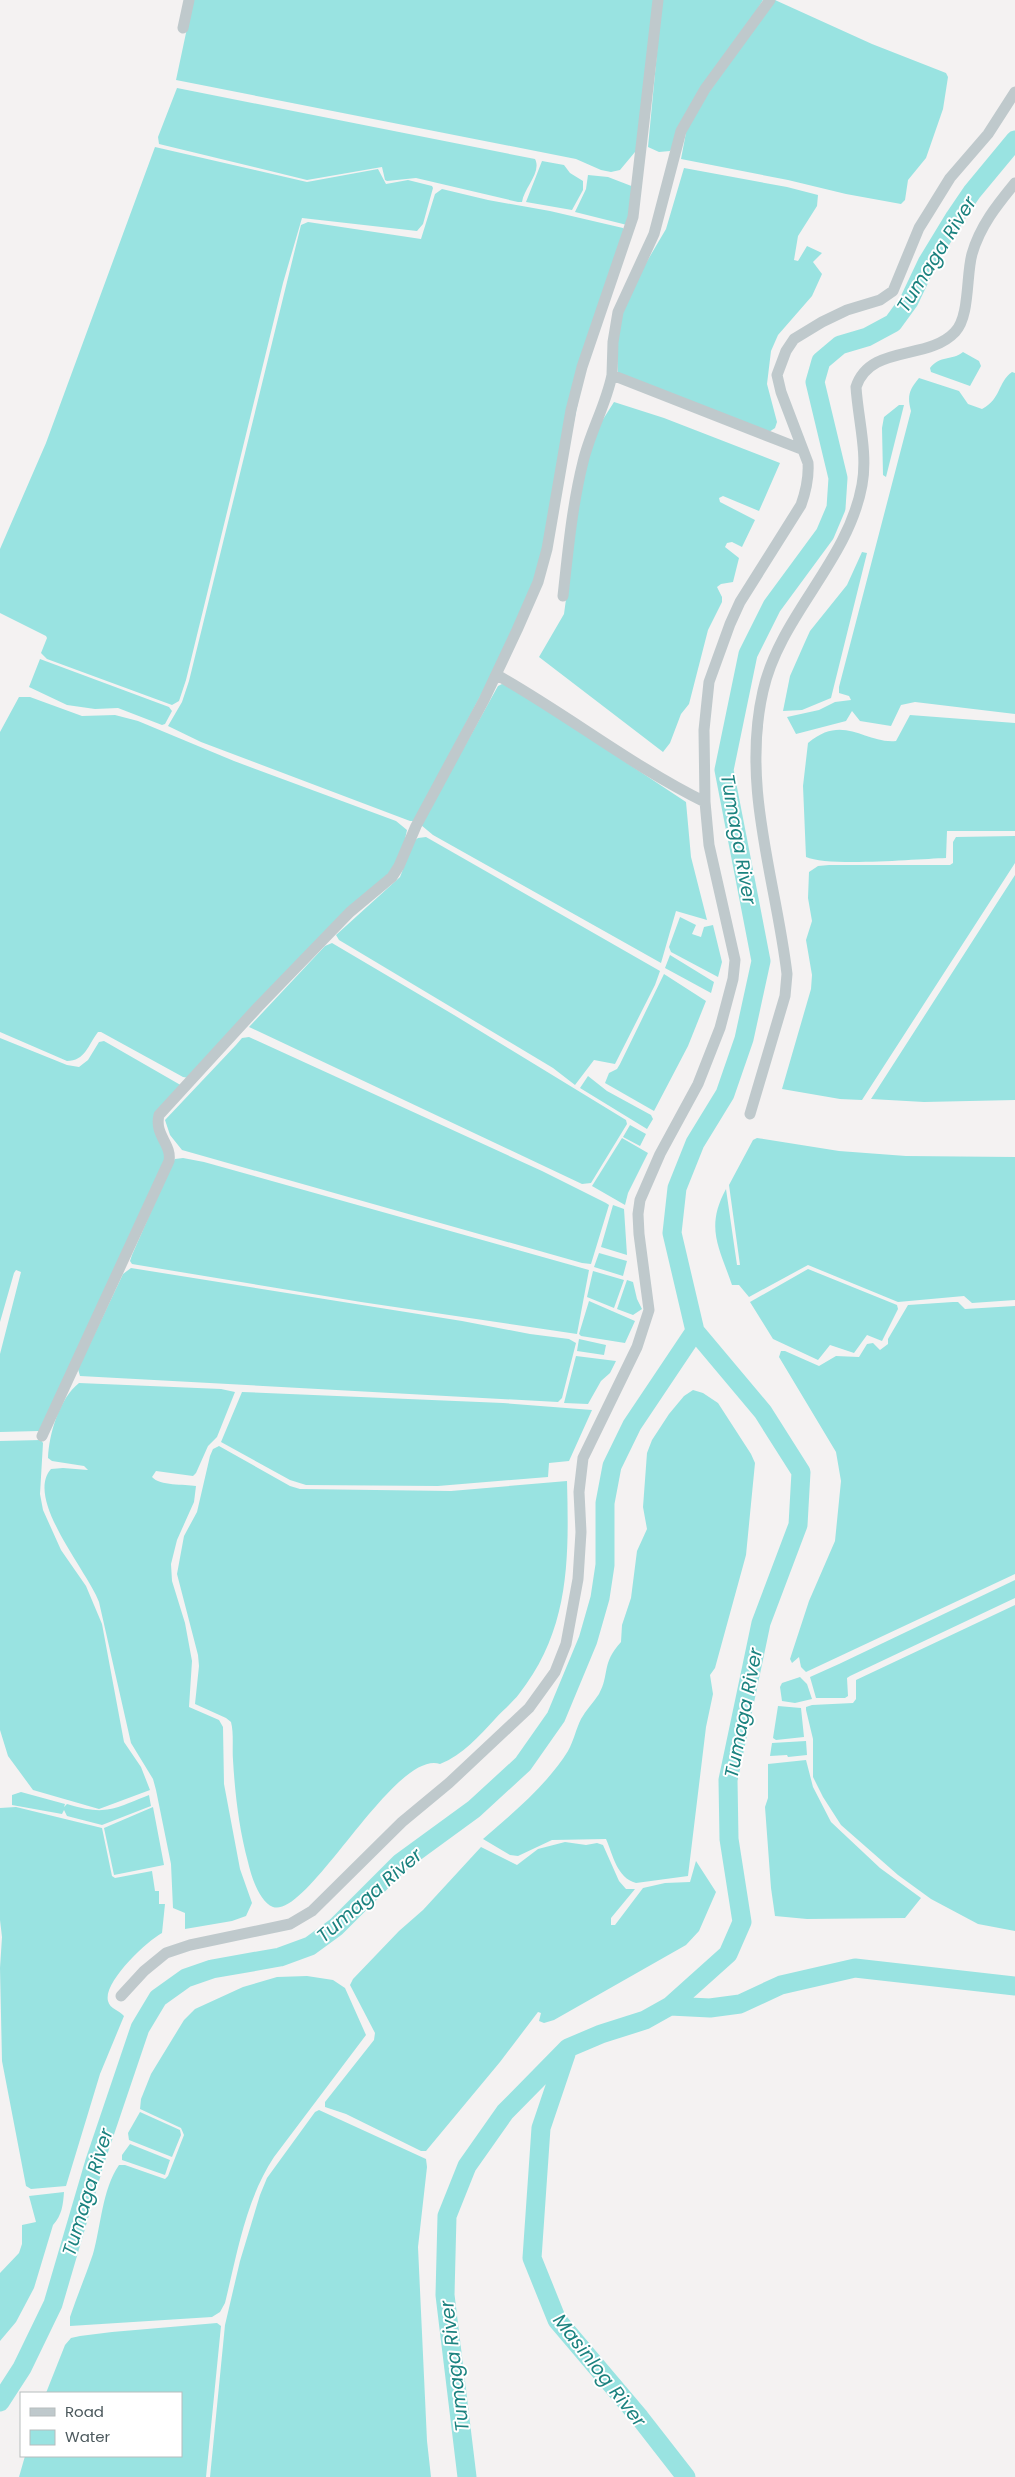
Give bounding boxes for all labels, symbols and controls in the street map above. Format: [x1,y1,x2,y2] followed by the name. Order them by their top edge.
[890,190,983,317] water label: Tumaga River
[714,772,763,907] water label: Tumaga River
[718,1645,770,1780] water label: Tumaga River
[311,1841,429,1949] water label: Tumaga River
[55,2124,120,2259] water label: Tumaga River
[433,2298,476,2433] water label: Tumaga River
[547,2308,653,2433] water label: Masinlog River
[20,2392,182,2457] legend
[65,2401,104,2422] text: Road
[65,2426,111,2447] text: Water

